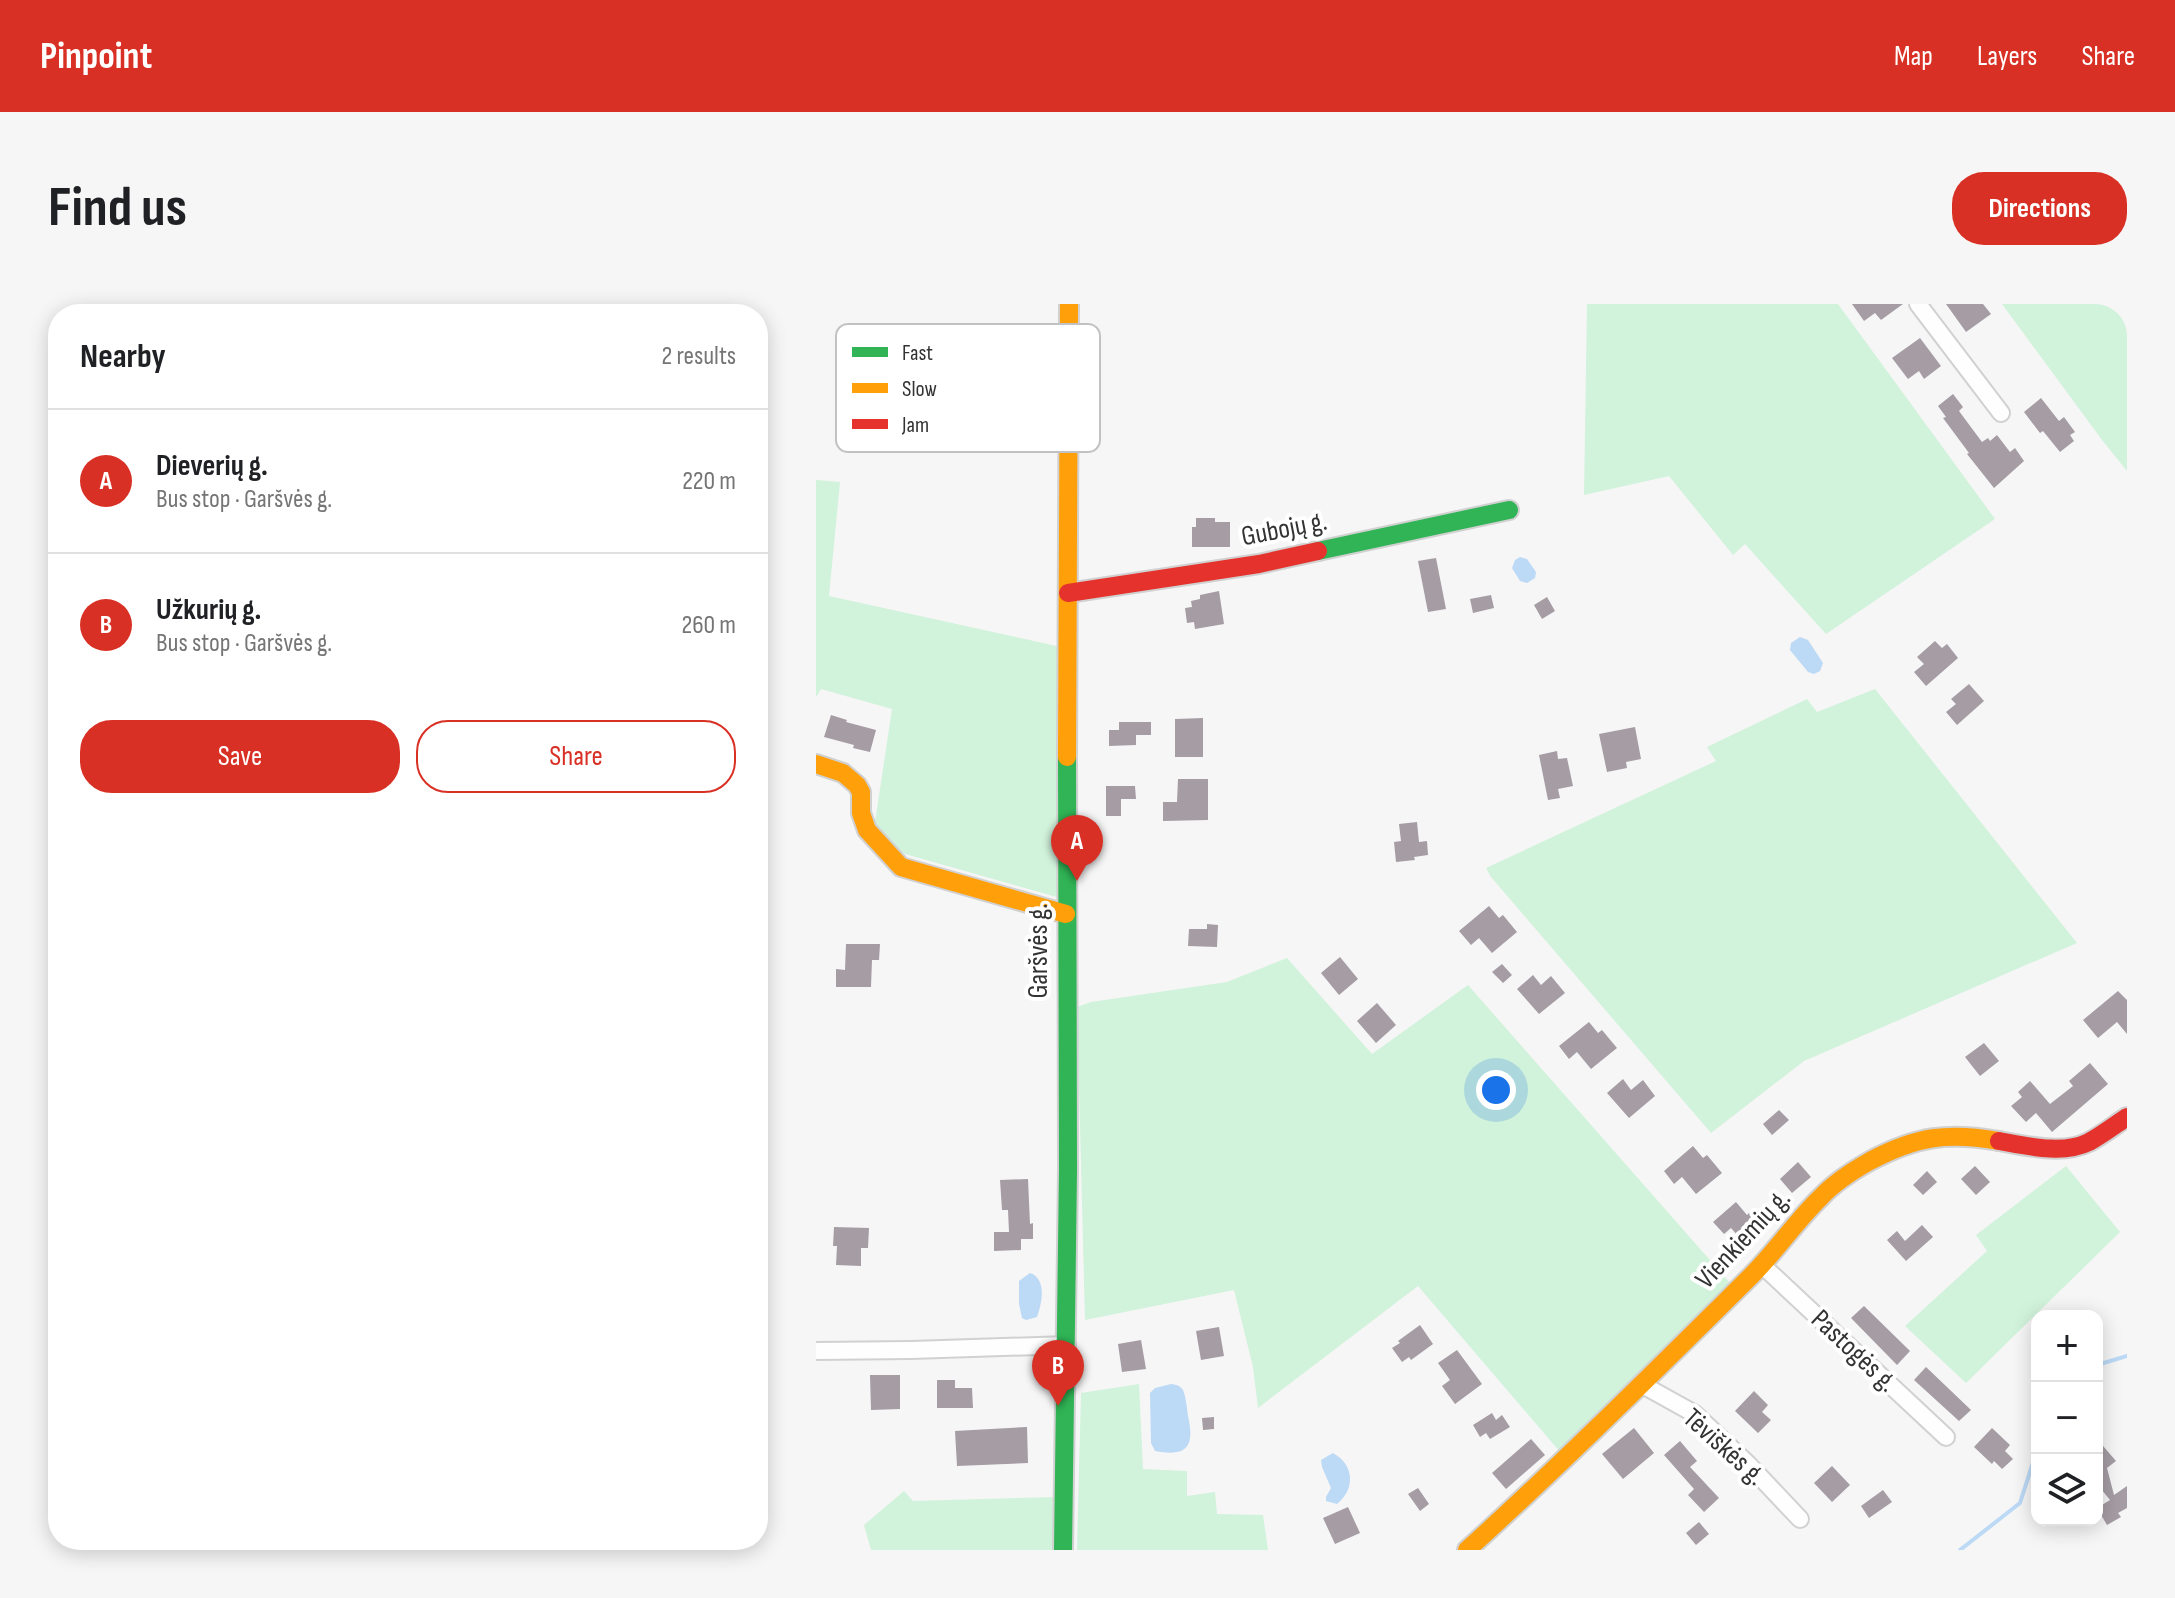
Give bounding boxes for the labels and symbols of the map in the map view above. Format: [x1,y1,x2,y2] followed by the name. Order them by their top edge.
[836,324,1100,452] legend
[902,340,933,367] text: Fast
[902,376,937,403] text: Slow
[901,412,929,439] text: Jam
[1238,505,1330,553] street label: Gubojų g.
[1051,815,1103,881] pin: A
[1022,903,1055,999] street label: Garšvės g.
[1476,1070,1516,1110] your location
[1689,1182,1797,1296] street label: Vienkiemių g.
[1804,1303,1904,1399] street label: Pastogės g.
[1032,1340,1084,1406] pin: B
[1676,1402,1772,1492] street label: Tėviškės g.

